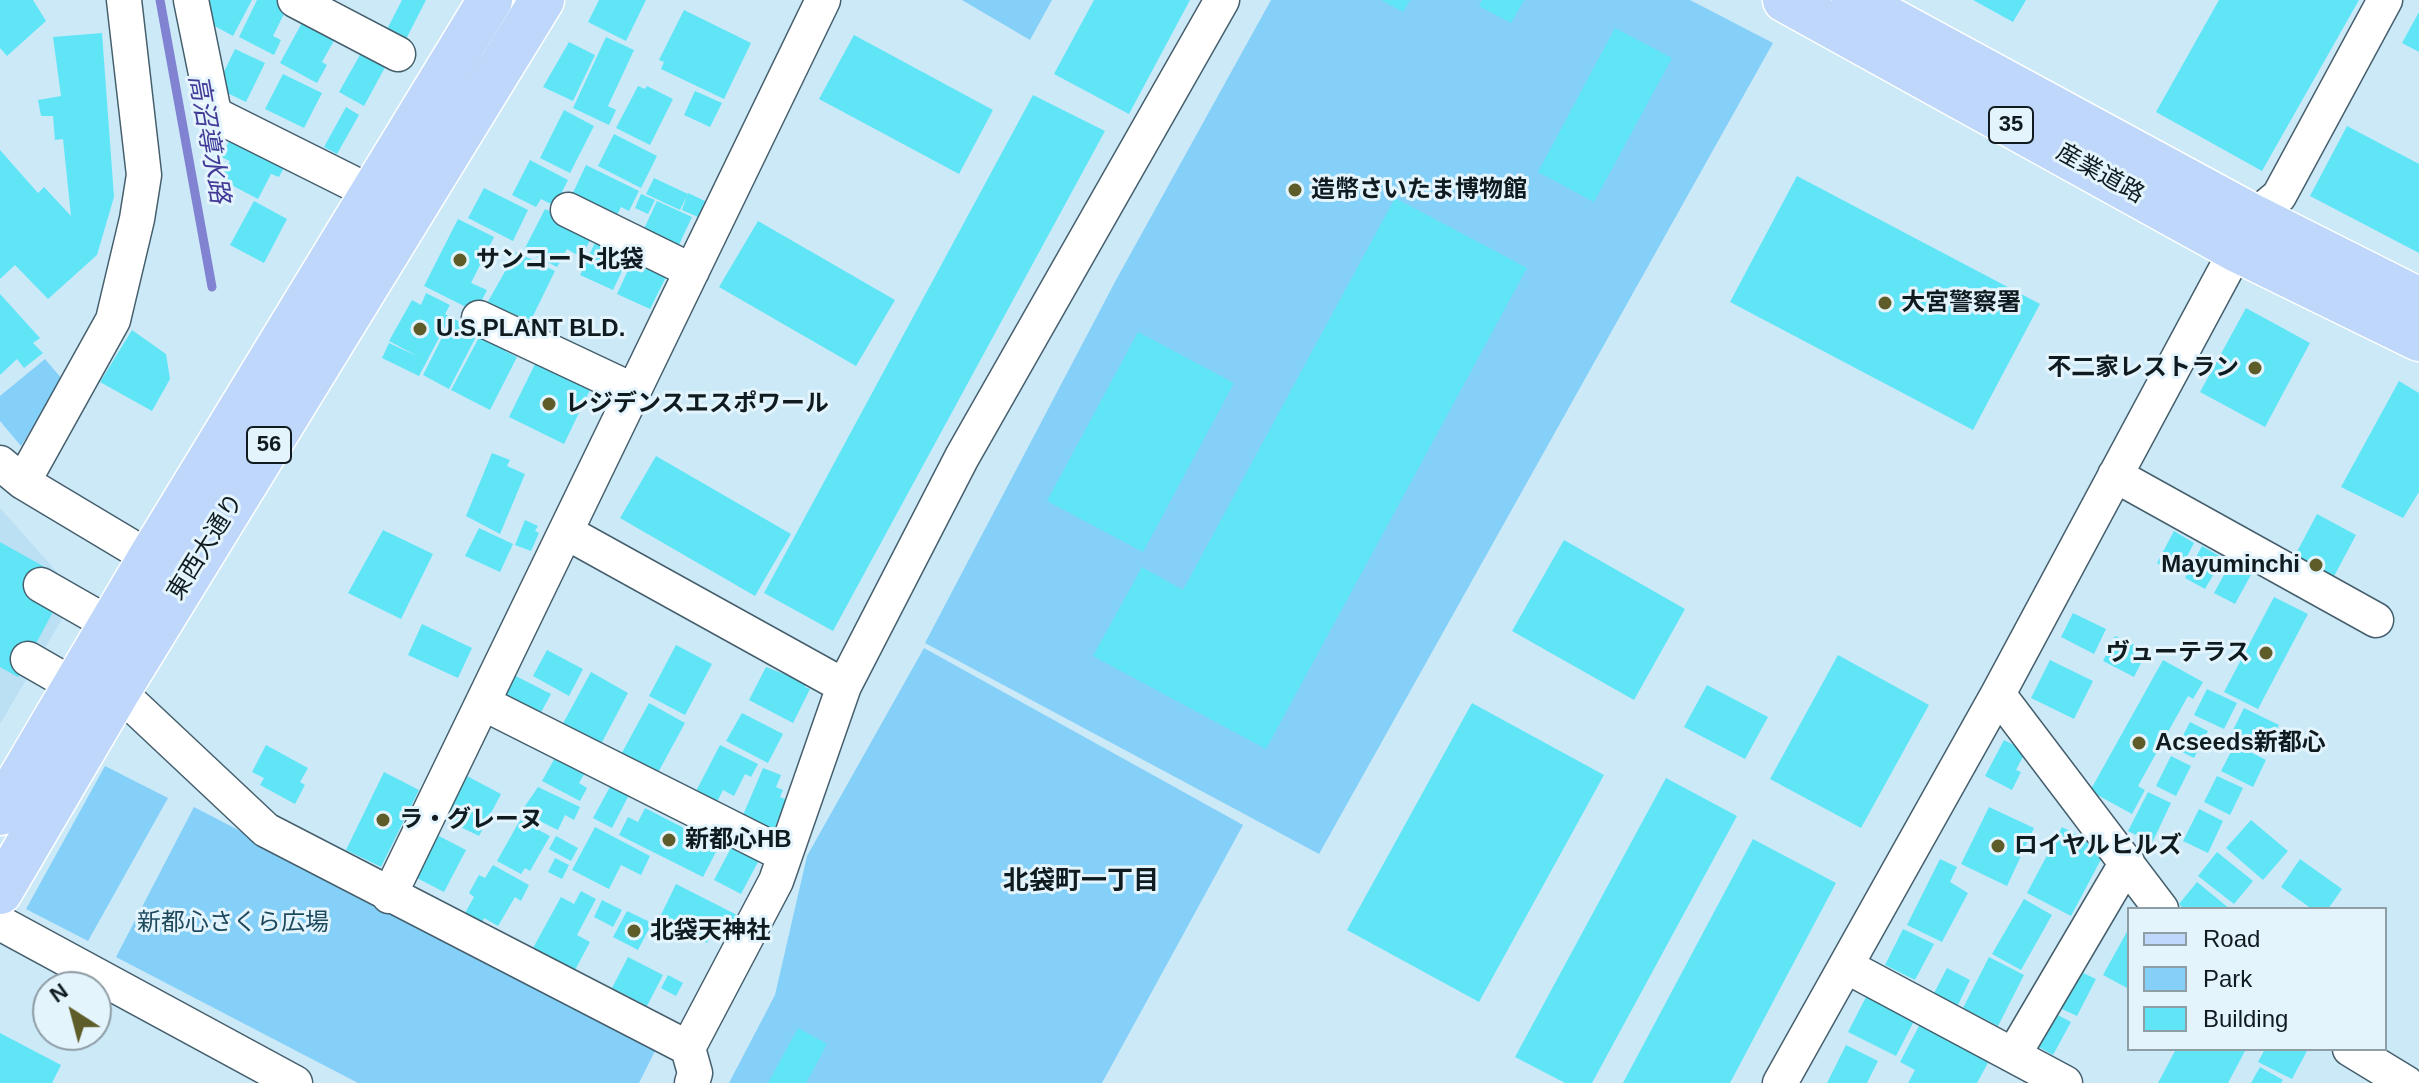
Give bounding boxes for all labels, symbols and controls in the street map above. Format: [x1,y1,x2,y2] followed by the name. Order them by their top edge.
[181,72,235,206] water label: 高沼導水路
[1989,107,2033,143] road number: 35
[2051,138,2149,210] street label: 産業道路
[1311,176,1527,204] place label: 造幣さいたま博物館
[1286,181,1304,199] marker: 造幣さいたま博物館
[476,246,644,274] place label: サンコート北袋
[451,251,469,269] marker: サンコート北袋
[1901,289,2021,317] place label: 大宮警察署
[1876,294,1894,312] marker: 大宮警察署
[436,315,625,343] place label: U.S.PLANT BLD.
[411,320,429,338] marker: U.S.PLANT BLD.
[2047,354,2239,382] place label: 不二家レストラン
[2246,359,2264,377] marker: 不二家レストラン
[565,390,829,418] place label: レジデンスエスポワール
[540,395,558,413] marker: レジデンスエスポワール
[247,427,291,463] road number: 56
[162,488,250,606] street label: 東西大通り
[2161,551,2300,579] place label: Mayuminchi
[2307,556,2325,574] marker: Mayuminchi
[2106,639,2250,667] place label: ヴューテラス
[2257,644,2275,662] marker: ヴューテラス
[2155,729,2326,757] place label: Acseeds新都心
[2130,734,2148,752] marker: Acseeds新都心
[399,806,543,834] place label: ラ・グレーヌ
[374,811,392,829] marker: ラ・グレーヌ
[685,826,792,854] place label: 新都心HB
[660,831,678,849] marker: 新都心HB
[2014,832,2182,860] place label: ロイヤルヒルズ
[1989,837,2007,855] marker: ロイヤルヒルズ
[1003,866,1159,898] district label: 北袋町一丁目
[2127,907,2387,1051] legend
[137,909,329,937] park label: 新都心さくら広場
[650,917,770,945] place label: 北袋天神社
[625,922,643,940] marker: 北袋天神社
[2203,925,2260,952] text: Road
[2203,965,2252,992] text: Park
[32,971,112,1051] north arrow
[45,978,73,1008] text: N
[2203,1005,2288,1032] text: Building

